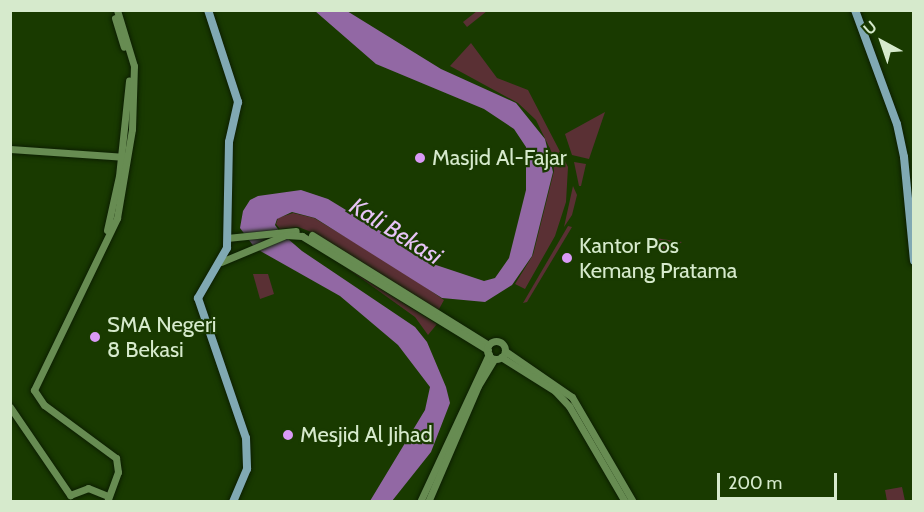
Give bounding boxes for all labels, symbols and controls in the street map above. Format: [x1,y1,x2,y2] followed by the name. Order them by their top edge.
[852,12,912,72] north arrow
[860,17,881,39] text: U
[432,145,567,171] place label: Masjid Al-Fajar
[413,151,427,165] marker: Masjid Al-Fajar
[344,191,448,271] water label: Kali Bekasi
[579,232,737,284] place label: Kantor Pos Kemang Pratama
[560,251,574,265] marker: Kantor Pos Kemang Pratama
[107,311,216,362] place label: SMA Negeri 8 Bekasi
[88,330,102,344] marker: SMA Negeri 8 Bekasi
[300,422,433,448] place label: Mesjid Al Jihad
[281,428,295,442] marker: Mesjid Al Jihad
[720,461,840,499] scale bar
[728,472,782,494] text: 200 m

